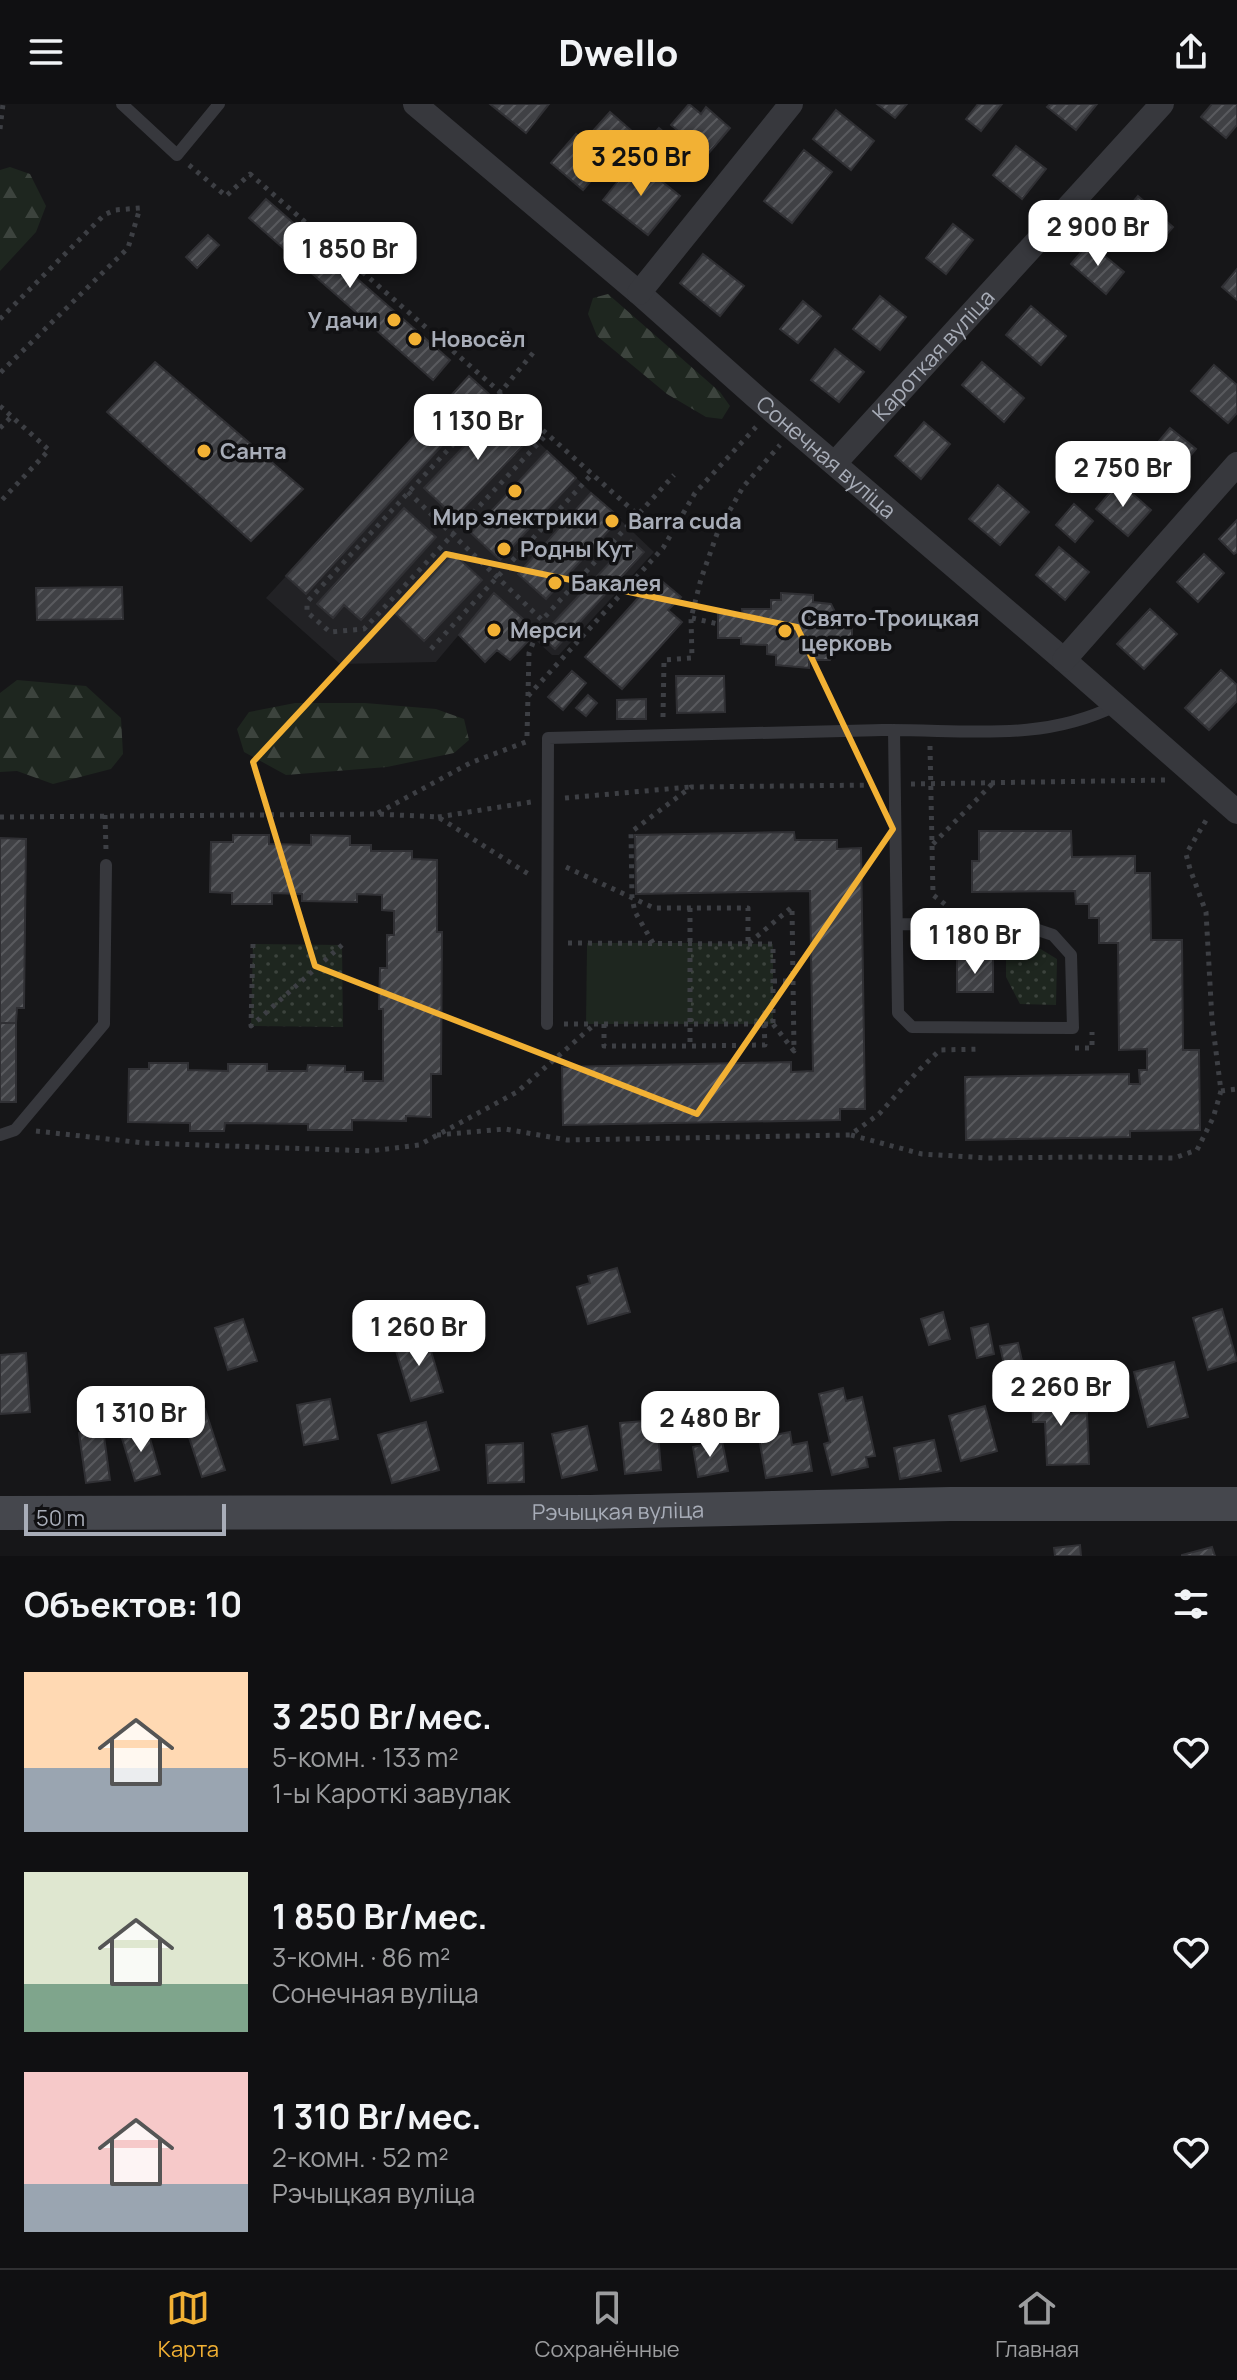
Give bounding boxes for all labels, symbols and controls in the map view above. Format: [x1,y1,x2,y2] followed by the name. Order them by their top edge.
[559,28,678,77] text: Dwello
[24,30,68,74] icon: menu
[1169,30,1213,74] icon: share
[558,130,724,198] pin: 3 250 Br
[591,138,691,174] text: 3 250 Br
[1015,200,1181,268] pin: 2 900 Br
[1046,208,1150,244] text: 2 900 Br
[267,222,433,290] pin: 1 850 Br
[302,230,398,266] text: 1 850 Br
[865,283,1001,427] street label: Кароткая вуліца
[308,305,378,335] place label: У дачи
[385,311,403,329] marker: У дачи
[431,324,526,354] place label: Новосёл
[406,330,424,348] marker: Новосёл
[750,389,903,525] street label: Сонечная вуліца
[395,394,561,462] pin: 1 130 Br
[432,402,524,438] text: 1 130 Br
[220,436,287,466] place label: Санта
[1040,441,1206,509] pin: 2 750 Br
[195,442,213,460] marker: Санта
[1074,449,1172,485] text: 2 750 Br
[506,482,524,500] marker: Мир электрики
[432,502,598,532] place label: Мир электрики
[628,506,742,536] place label: Barra cuda
[603,512,621,530] marker: Barra cuda
[520,534,633,564] place label: Родны Кут
[495,540,513,558] marker: Родны Кут
[571,568,661,598] place label: Бакалея
[546,574,564,592] marker: Бакалея
[801,603,979,658] place label: Свято-Троицкая церковь
[510,615,582,645] place label: Мерси
[485,621,503,639] marker: Мерси
[776,622,794,640] marker: Свято-Троицкая церковь
[892,908,1058,976] pin: 1 180 Br
[929,916,1022,952] text: 1 180 Br
[336,1300,502,1368] pin: 1 260 Br
[370,1308,468,1344] text: 1 260 Br
[978,1360,1144,1428] pin: 2 260 Br
[1010,1368,1112,1404] text: 2 260 Br
[58,1386,224,1454] pin: 1 310 Br
[627,1391,793,1459] pin: 2 480 Br
[95,1394,187,1430] text: 1 310 Br
[659,1399,761,1435] text: 2 480 Br
[532,1494,704,1527] street label: Рэчыцкая вуліца
[24,1500,226,1536] scale bar
[36,1503,85,1533] text: 50 m
[24,1581,242,1627] text: Объектов: 10
[1169,1582,1213,1626] icon: filters
[272,1693,492,1739] text: 3 250 Br/мес.
[88,1704,184,1800] icon: home
[1169,1730,1213,1774] icon: heart
[272,1739,459,1775] text: 5-комн. · 133 m²
[272,1775,510,1811] text: 1-ы Кароткі завулак
[272,1893,488,1939] text: 1 850 Br/мес.
[88,1904,184,2000] icon: home
[1169,1930,1213,1974] icon: heart
[272,1939,450,1975] text: 3-комн. · 86 m²
[272,1975,479,2011] text: Сонечная вуліца
[272,2093,482,2139] text: 1 310 Br/мес.
[88,2104,184,2200] icon: home
[1169,2130,1213,2174] icon: heart
[272,2139,449,2175] text: 2-комн. · 52 m²
[272,2175,475,2211] text: Рэчыцкая вуліца
[158,2286,219,2364] tab: Карта
[535,2286,680,2364] tab: Сохранённые
[995,2286,1079,2364] tab: Главная

